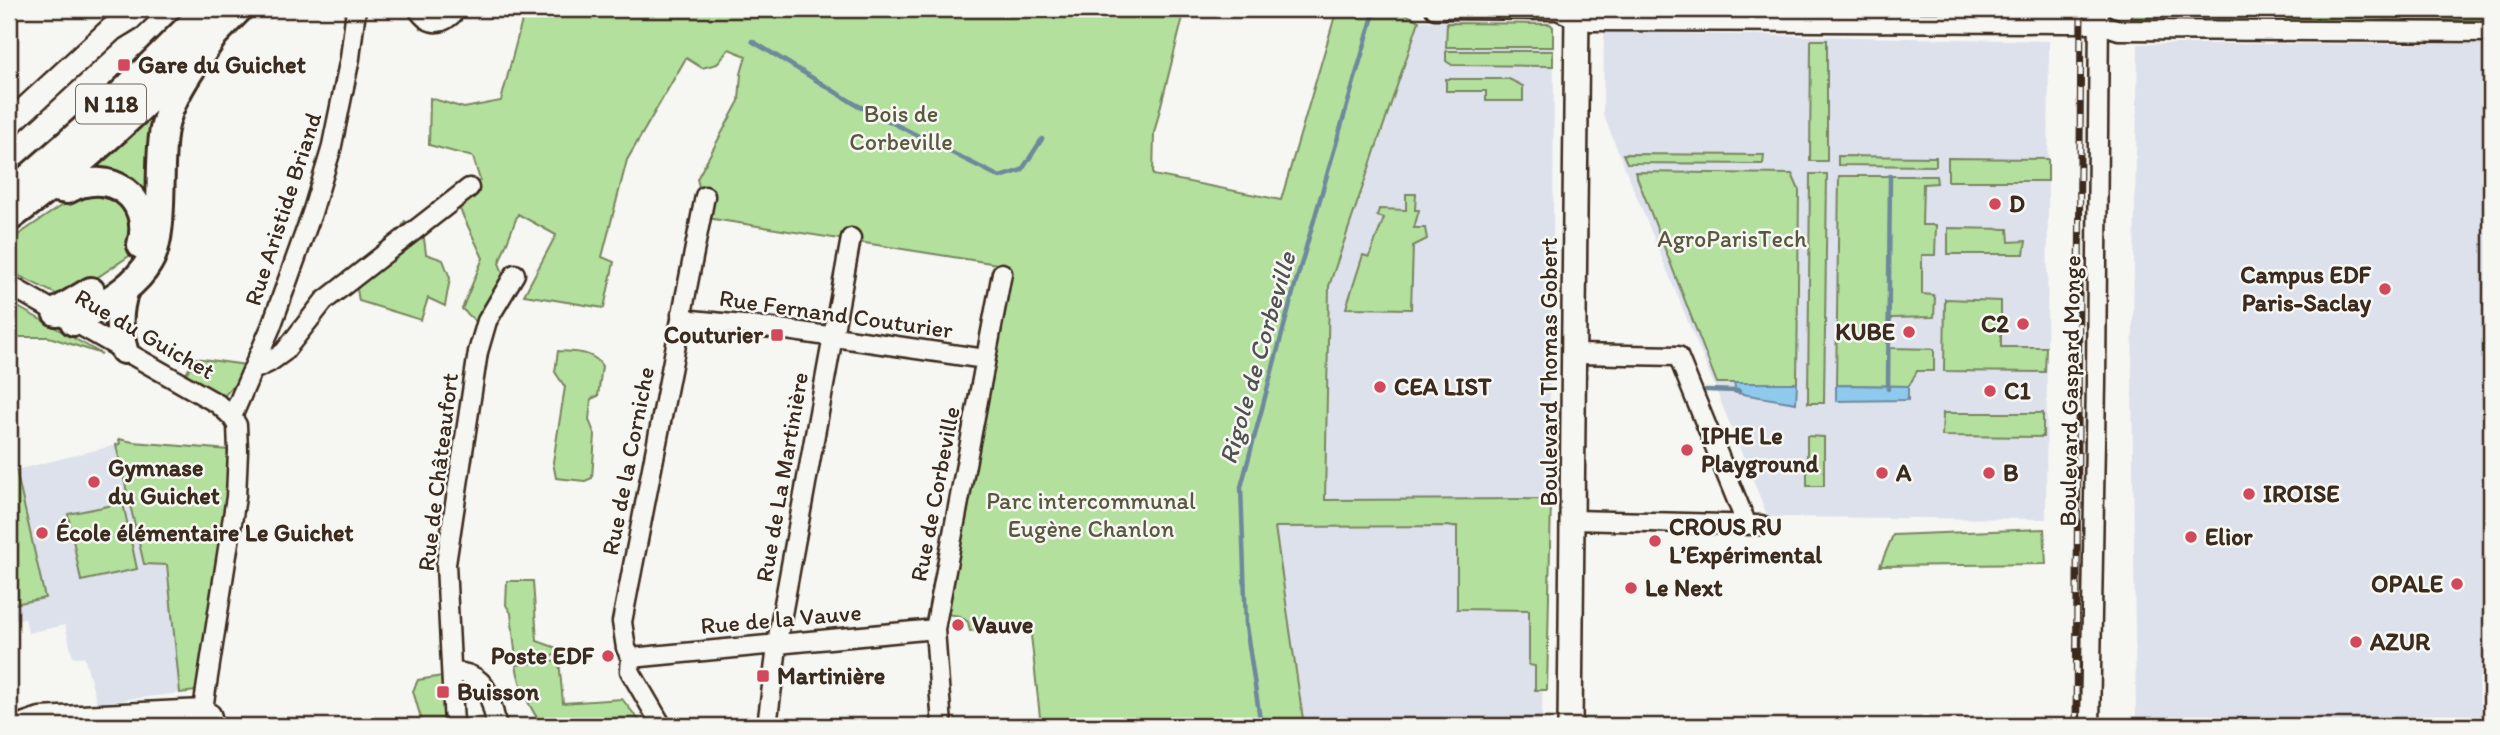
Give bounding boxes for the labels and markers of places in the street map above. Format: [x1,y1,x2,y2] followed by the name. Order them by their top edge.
[138,50,306,79] place label: Gare du Guichet
[116,57,132,73] marker: Gare du Guichet
[2009,189,2025,218] place label: D
[1987,196,2003,212] marker: D
[2240,260,2372,318] place label: Campus EDF Paris-Saclay
[2377,281,2393,297] marker: Campus EDF Paris-Saclay
[1981,309,2009,338] place label: C2
[2015,316,2031,332] marker: C2
[1835,317,1896,346] place label: KUBE
[664,320,763,349] place label: Couturier
[1901,324,1917,340] marker: KUBE
[769,327,785,343] marker: Couturier
[1394,372,1492,401] place label: CEA LIST
[2004,376,2031,405] place label: C1
[1372,379,1388,395] marker: CEA LIST
[1982,383,1998,399] marker: C1
[1701,421,1819,479] place label: IPHE Le Playground
[1679,442,1695,458] marker: IPHE Le Playground
[108,453,220,510] place label: Gymnase du Guichet
[1895,458,1912,487] place label: A
[2003,458,2019,487] place label: B
[1874,465,1890,481] marker: A
[1981,465,1997,481] marker: B
[86,474,102,490] marker: Gymnase du Guichet
[2263,479,2339,508] place label: IROISE
[2241,486,2257,502] marker: IROISE
[1669,512,1822,570] place label: CROUS RU L’Expérimental
[56,518,354,547] place label: École élémentaire Le Guichet
[2205,522,2253,551] place label: Elior
[34,525,50,541] marker: École élémentaire Le Guichet
[2183,529,2199,545] marker: Elior
[1647,533,1663,549] marker: CROUS RU L’Expérimental
[2371,569,2443,598] place label: OPALE
[1645,573,1722,602] place label: Le Next
[2449,576,2465,592] marker: OPALE
[1623,580,1639,596] marker: Le Next
[972,610,1033,639] place label: Vauve
[950,617,966,633] marker: Vauve
[2369,627,2431,656] place label: AZUR
[2348,634,2364,650] marker: AZUR
[491,641,595,670] place label: Poste EDF
[600,648,616,664] marker: Poste EDF
[777,661,885,690] place label: Martinière
[755,668,771,684] marker: Martinière
[457,677,539,706] place label: Buisson
[435,684,451,700] marker: Buisson

